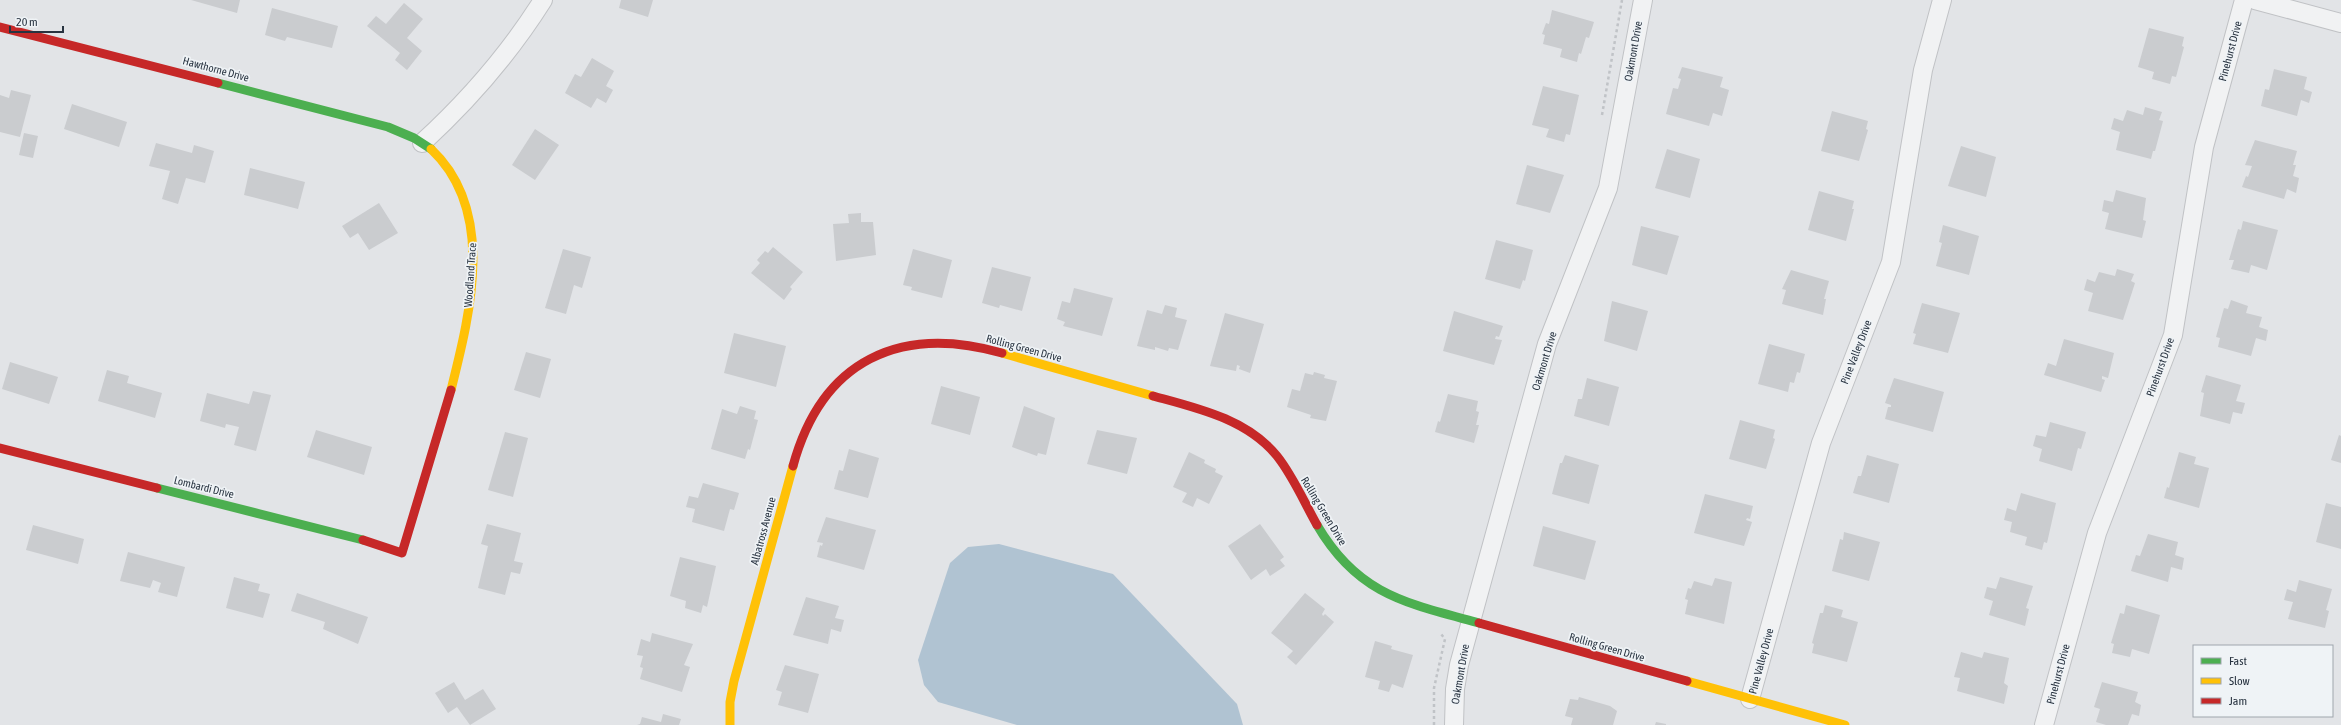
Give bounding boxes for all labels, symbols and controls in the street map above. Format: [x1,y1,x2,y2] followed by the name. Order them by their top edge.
[10,8,63,34] scale bar
[16,15,38,29] text: 20 m
[1622,20,1644,82] street label: Oakmont Drive
[2216,20,2244,82] street label: Pinehurst Drive
[182,54,250,84] street label: Hawthorne Drive
[462,242,478,308] street label: Woodland Trace
[1838,318,1874,386] street label: Pine Valley Drive
[1529,330,1559,392] street label: Oakmont Drive
[985,332,1063,364] street label: Rolling Green Drive
[2144,336,2176,398] street label: Pinehurst Drive
[173,474,235,500] street label: Lombardi Drive
[1299,475,1349,547] street label: Rolling Green Drive
[748,496,778,566] street label: Albatross Avenue
[1746,627,1776,695] street label: Pine Valley Drive
[1568,631,1646,663] street label: Rolling Green Drive
[1449,643,1471,705] street label: Oakmont Drive
[2044,643,2072,705] street label: Pinehurst Drive
[2193,645,2333,717] legend
[2229,654,2247,668] text: Fast
[2229,674,2250,688] text: Slow
[2229,694,2247,708] text: Jam

